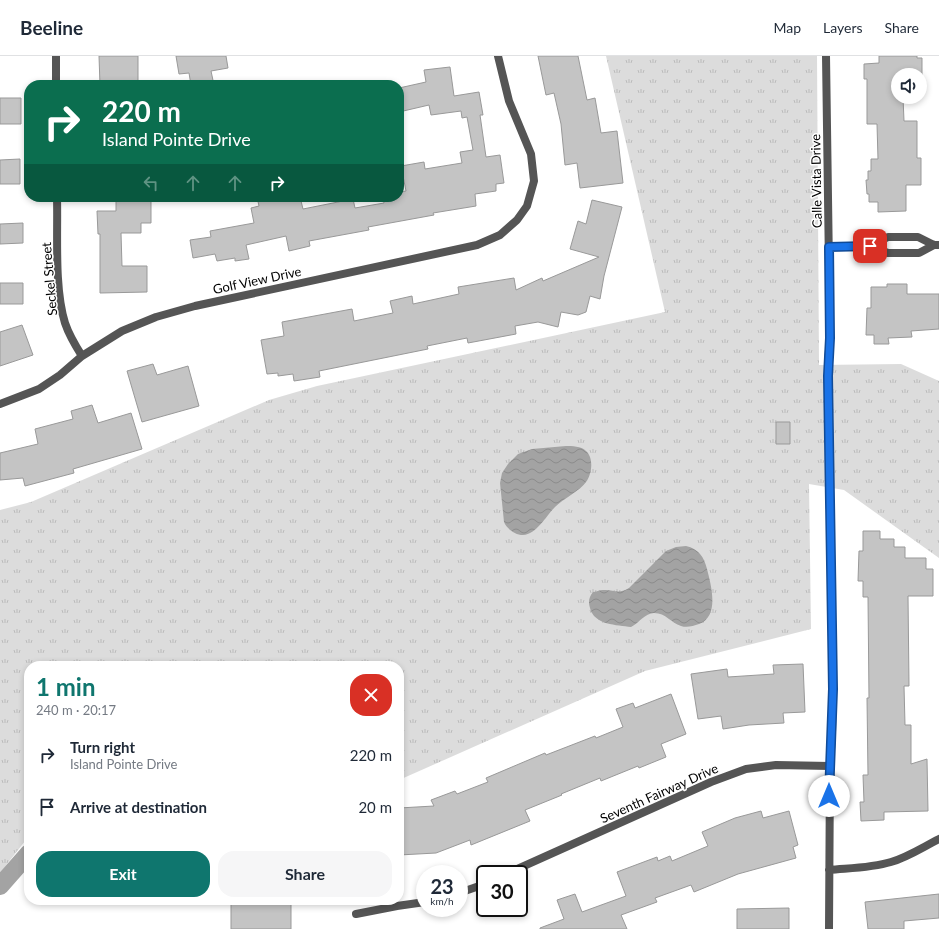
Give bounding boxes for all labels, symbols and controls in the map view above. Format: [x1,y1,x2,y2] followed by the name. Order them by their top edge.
[20,16,83,39] text: Beeline
[773,19,801,36] text: Map
[823,19,863,36] text: Layers
[885,19,919,36] text: Share
[891,68,927,104] map controls
[891,68,927,104] button: sound
[102,94,181,128] text: 220 m
[36,96,88,148] icon: right
[102,128,251,150] text: Island Pointe Drive
[807,134,825,228] street label: Calle Vista Drive
[140,172,162,194] icon: left
[182,172,204,194] icon: ahead
[224,172,246,194] icon: ahead
[266,172,288,194] icon: right
[853,229,887,263] pin
[859,235,881,257] icon: arrive
[38,241,60,316] street label: Seckel Street
[211,263,303,297] street label: Golf View Drive
[36,672,96,701] text: 1 min
[350,674,392,716] button: close
[36,702,116,718] text: 240 m · 20:17
[70,738,135,756] text: Turn right
[36,744,58,766] icon: right
[350,746,392,764] text: 220 m
[70,756,177,772] text: Island Pointe Drive
[598,760,721,826] street label: Seventh Fairway Drive
[808,775,850,817] position arrow
[36,796,58,818] icon: arrive
[70,798,207,816] text: Arrive at destination
[358,798,392,816] text: 20 m
[36,851,210,897] button: Exit
[218,851,392,897] button: Share
[476,865,528,917] speed limit sign: 30
[430,874,454,898] text: 23
[430,895,454,907] text: km/h

